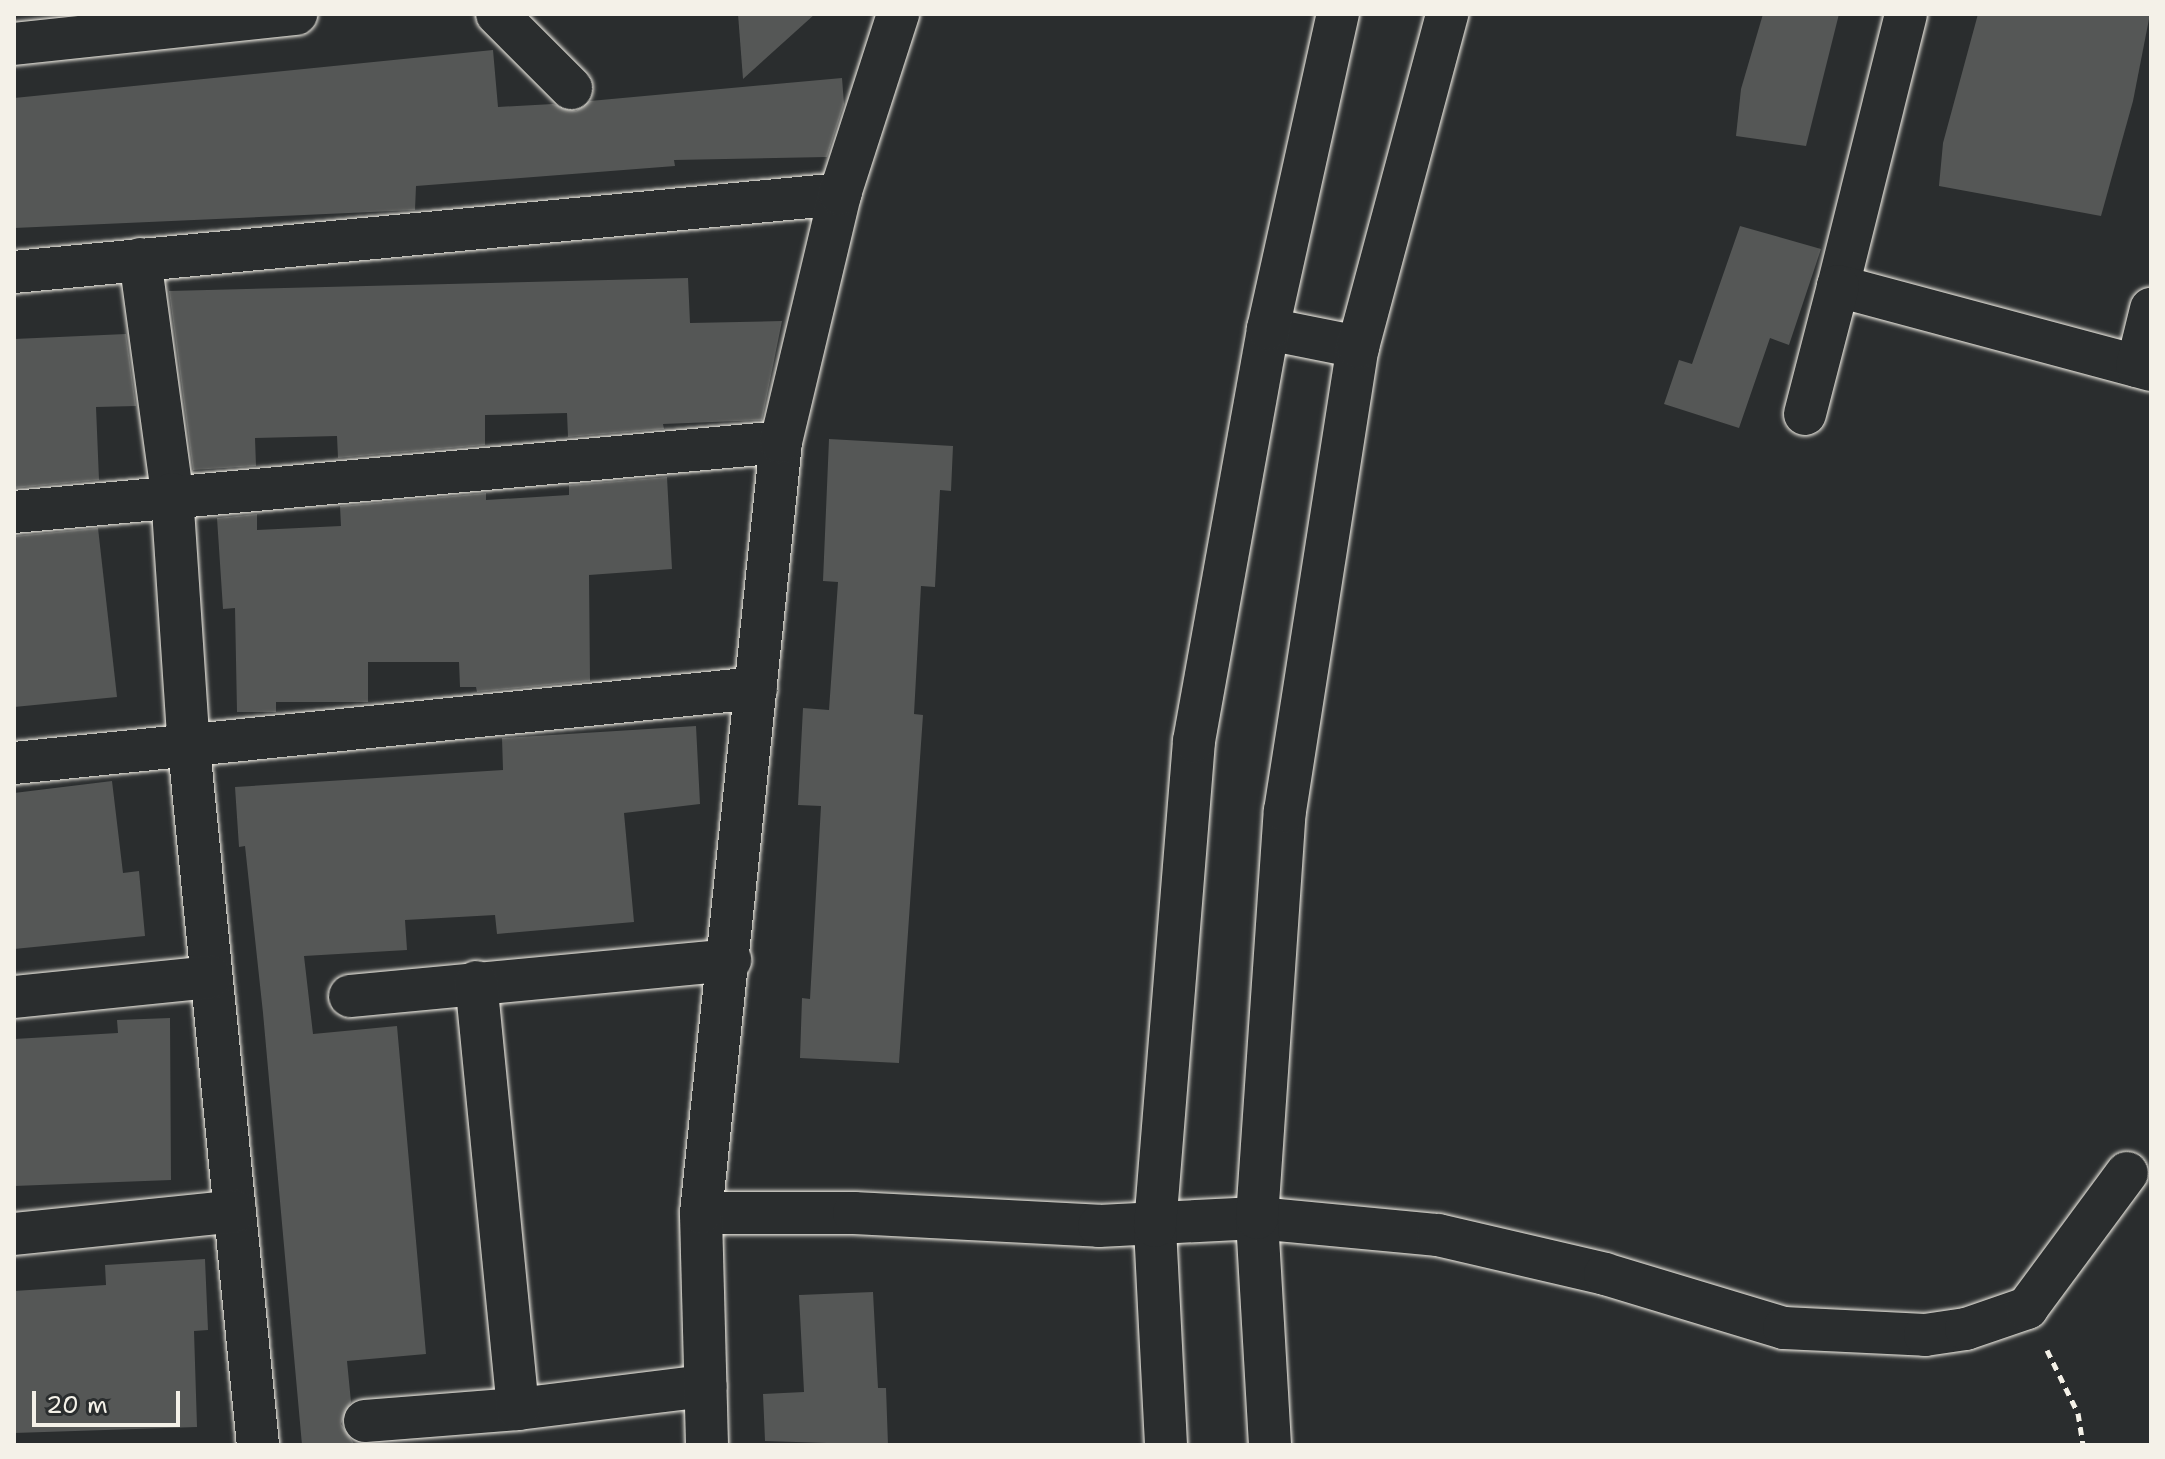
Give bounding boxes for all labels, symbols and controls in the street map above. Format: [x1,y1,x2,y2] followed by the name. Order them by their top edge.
[36,1375,184,1425] scale bar
[46,1389,108,1421] text: 20 m

